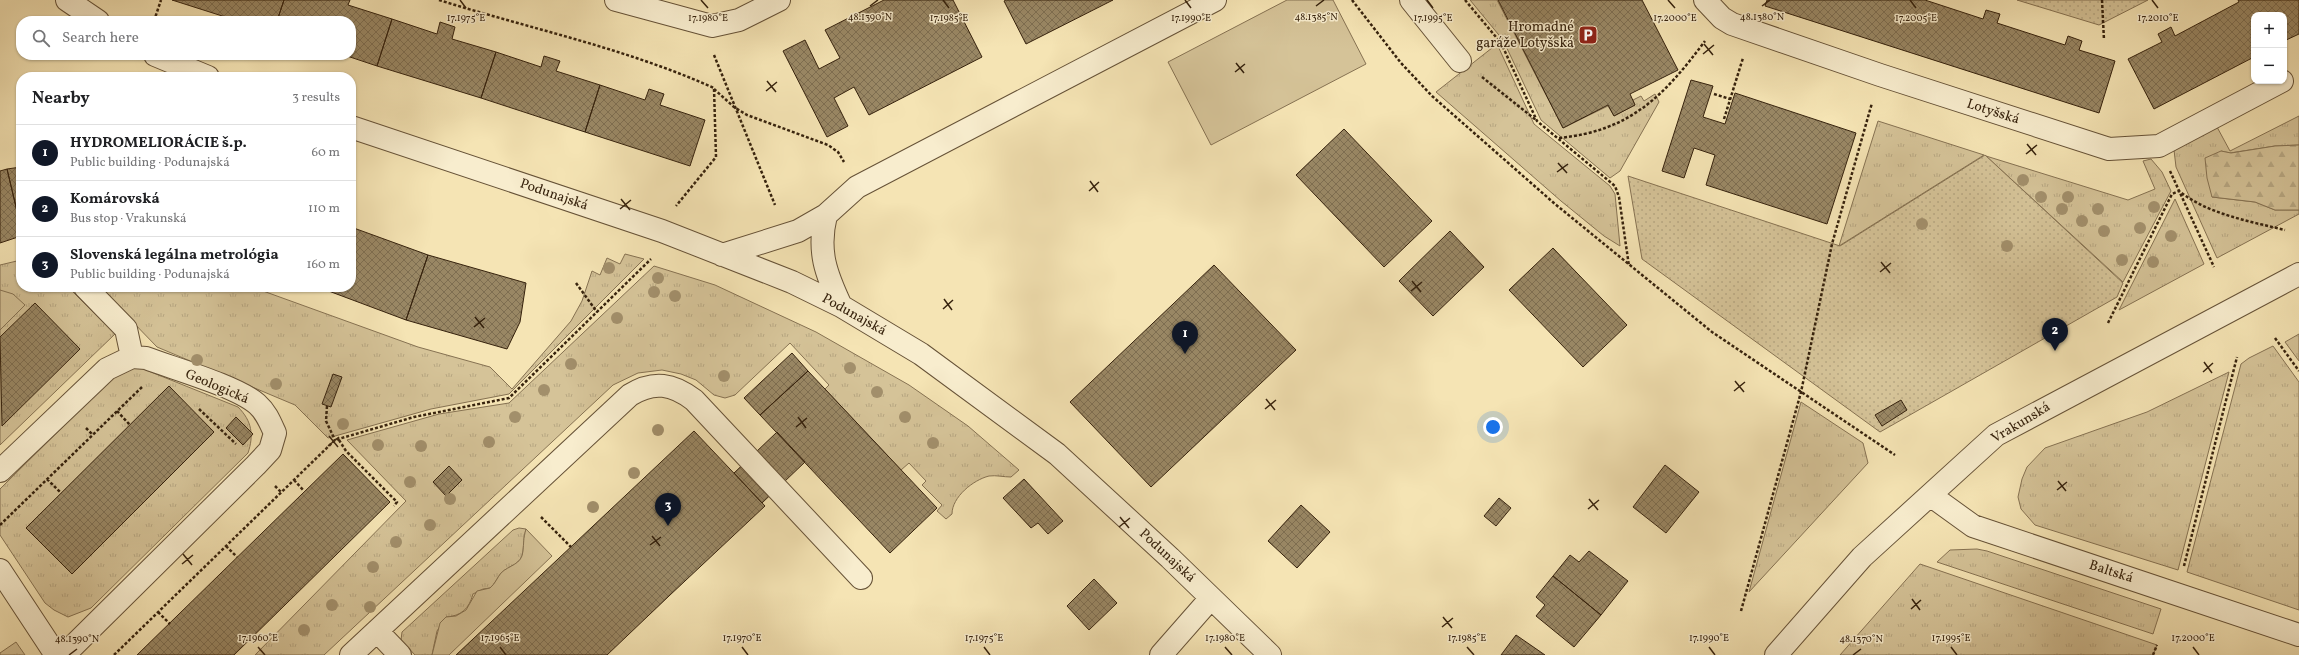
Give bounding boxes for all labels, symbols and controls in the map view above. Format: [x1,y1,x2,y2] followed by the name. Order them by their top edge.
[848,10,893,24] text: 48.1390°N
[1294,10,1338,24] text: 48.1385°N
[1740,10,1785,24] text: 48.1380°N
[447,11,485,25] text: 17.1975°E
[688,11,728,25] text: 17.1980°E
[930,11,968,25] text: 17.1985°E
[1171,11,1211,25] text: 17.1990°E
[1414,11,1452,25] text: 17.1995°E
[1653,11,1697,25] text: 17.2000°E
[1895,11,1937,25] text: 17.2005°E
[2138,11,2178,25] text: 17.2010°E
[2251,12,2287,84] map controls
[2251,12,2287,48] button: +
[16,16,356,60] search box
[1476,18,1574,53] place label: Hromadné garáže Lotyšská
[1577,24,1599,46] parking icon: Hromadné garáže Lotyšská
[30,27,52,49] icon: search
[62,28,139,49] text: Search here
[2251,48,2287,84] button: −
[32,87,90,110] text: Nearby
[292,89,340,107] text: 3 results
[1964,95,2022,129] street label: Lotyšská
[70,133,247,154] text: HYDROMELIORÁCIE š.p.
[42,144,48,162] text: 1
[312,144,340,162] text: 60 m
[70,154,230,172] text: Public building · Podunajská
[517,174,591,216] street label: Podunajská
[70,189,160,210] text: Komárovská
[42,200,48,218] text: 2
[308,200,340,218] text: 110 m
[70,210,187,228] text: Bus stop · Vrakunská
[70,245,279,266] text: Slovenská legálna metrológia
[42,256,48,274] text: 3
[306,256,340,274] text: 160 m
[70,266,230,284] text: Public building · Podunajská
[818,289,890,341] street label: Podunajská
[2042,318,2068,351] pin: 2
[1172,321,1198,354] pin: 1
[182,365,252,409] street label: Geologická
[1988,398,2054,448] street label: Vrakunská
[1483,417,1503,437] your location
[655,493,681,526] pin: 3
[1135,525,1199,587] street label: Podunajská
[2086,556,2136,588] street label: Baltská
[238,631,278,645] text: 17.1960°E
[480,631,520,645] text: 17.1965°E
[722,631,762,645] text: 17.1970°E
[965,631,1003,645] text: 17.1975°E
[1205,631,1245,645] text: 17.1980°E
[1448,631,1486,645] text: 17.1985°E
[1689,631,1729,645] text: 17.1990°E
[1932,631,1970,645] text: 17.1995°E
[2171,631,2215,645] text: 17.2000°E
[55,632,100,646] text: 48.1390°N
[1839,632,1883,646] text: 48.1370°N

